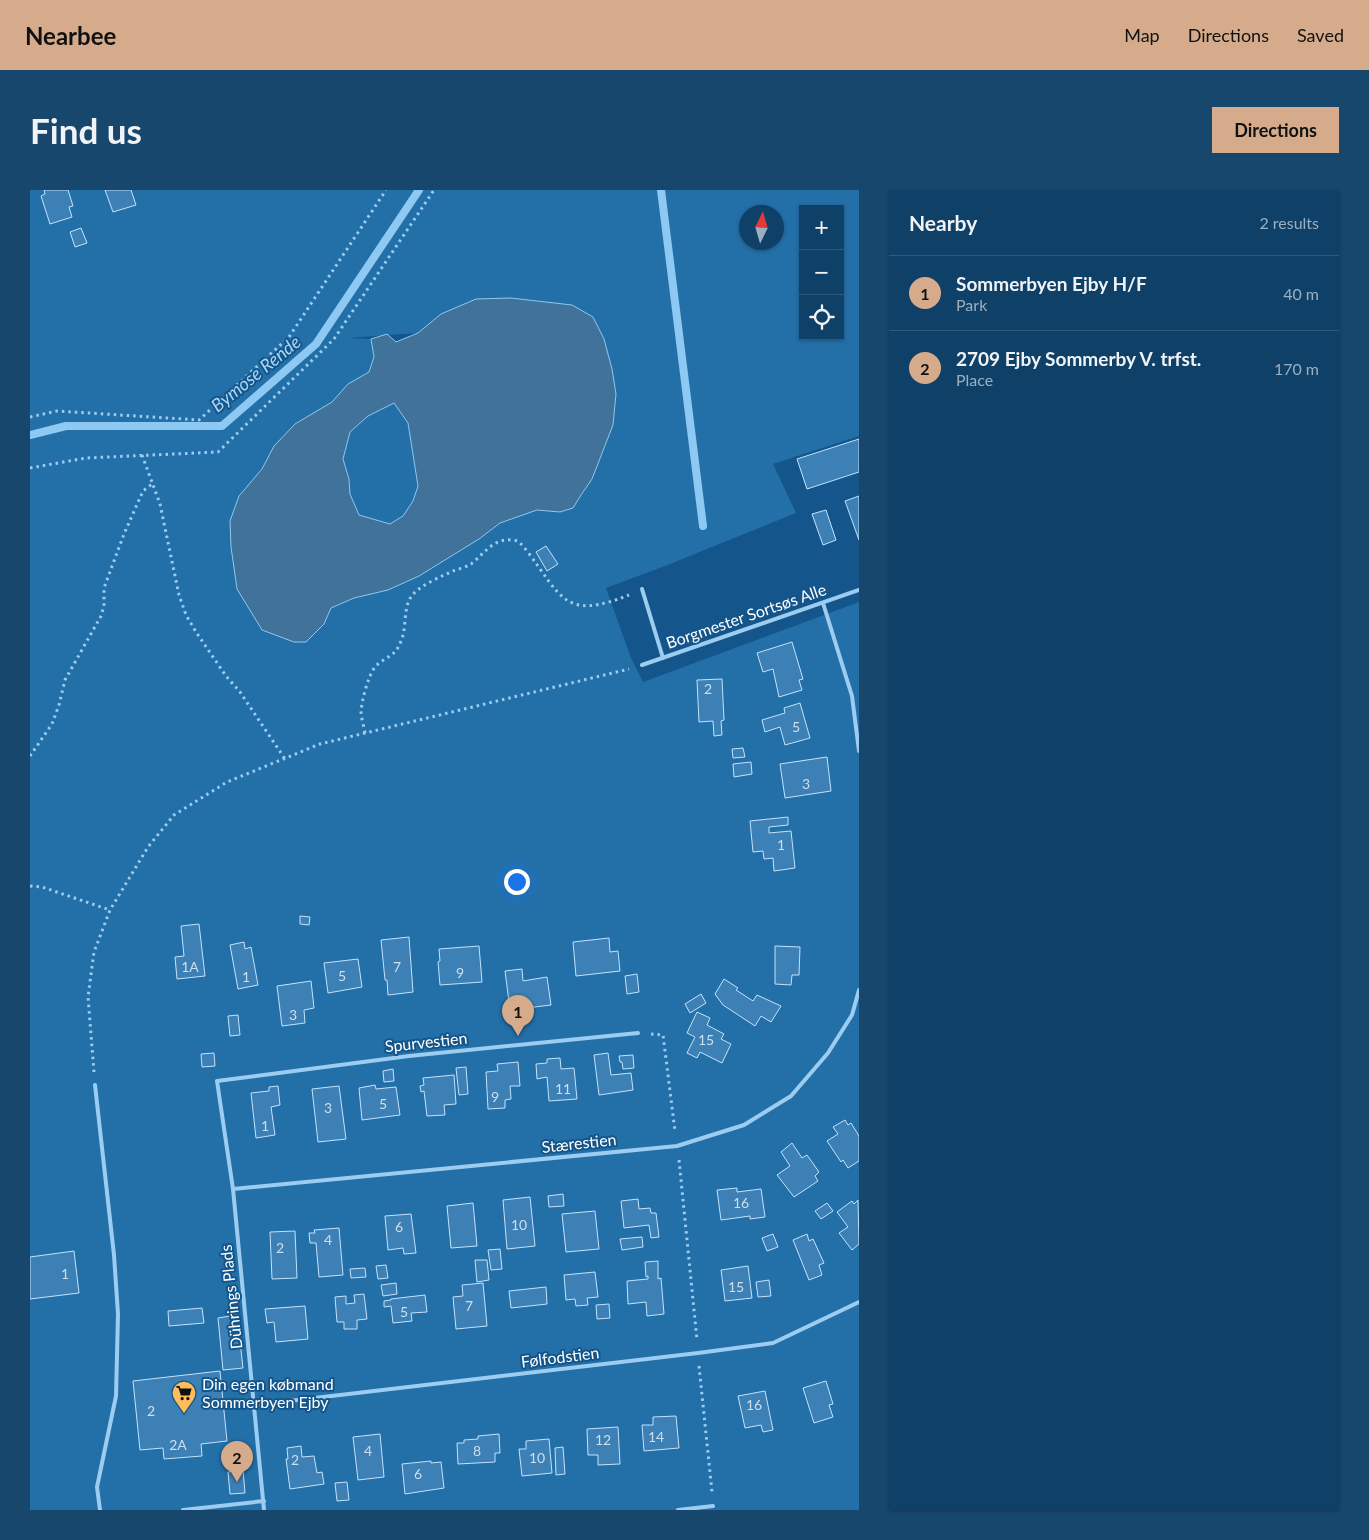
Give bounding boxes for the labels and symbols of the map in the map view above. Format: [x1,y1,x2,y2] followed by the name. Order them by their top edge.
[739,205,784,250] north arrow
[206,330,305,416] water label: Bymose Rende
[663,579,828,652] street label: Borgmester Sortsøs Alle
[704,680,712,697] house number: 2
[792,718,800,735] house number: 5
[802,775,810,792] house number: 3
[777,836,785,853] house number: 1
[504,869,530,895] your location
[181,958,199,975] house number: 1A
[393,958,401,975] house number: 7
[456,964,464,981] house number: 9
[338,967,346,984] house number: 5
[242,968,250,985] house number: 1
[502,995,534,1036] pin: 1
[289,1006,297,1023] house number: 3
[384,1028,468,1055] street label: Spurvestien
[698,1031,714,1048] house number: 15
[555,1080,571,1097] house number: 11
[491,1088,499,1105] house number: 9
[379,1095,387,1112] house number: 5
[324,1099,332,1116] house number: 3
[261,1117,269,1134] house number: 1
[541,1129,617,1156] street label: Stærestien
[733,1194,749,1211] house number: 16
[511,1216,527,1233] house number: 10
[395,1218,403,1235] house number: 6
[324,1231,332,1248] house number: 4
[276,1239,284,1256] house number: 2
[216,1244,245,1350] street label: Dührings Plads
[61,1265,69,1282] house number: 1
[728,1278,744,1295] house number: 15
[465,1297,473,1314] house number: 7
[400,1303,408,1320] house number: 5
[520,1342,600,1371] street label: Følfodstien
[202,1374,334,1411] place label: Din egen købmand Sommerbyen Ejby
[171,1380,197,1414] supermarket icon: Din egen købmand Sommerbyen Ejby
[746,1396,762,1413] house number: 16
[147,1402,155,1419] house number: 2
[648,1428,664,1445] house number: 14
[595,1431,611,1448] house number: 12
[169,1436,187,1453] house number: 2A
[221,1441,253,1482] pin: 2
[364,1442,372,1459] house number: 4
[473,1442,481,1459] house number: 8
[529,1449,545,1466] house number: 10
[291,1451,299,1468] house number: 2
[414,1465,422,1482] house number: 6

